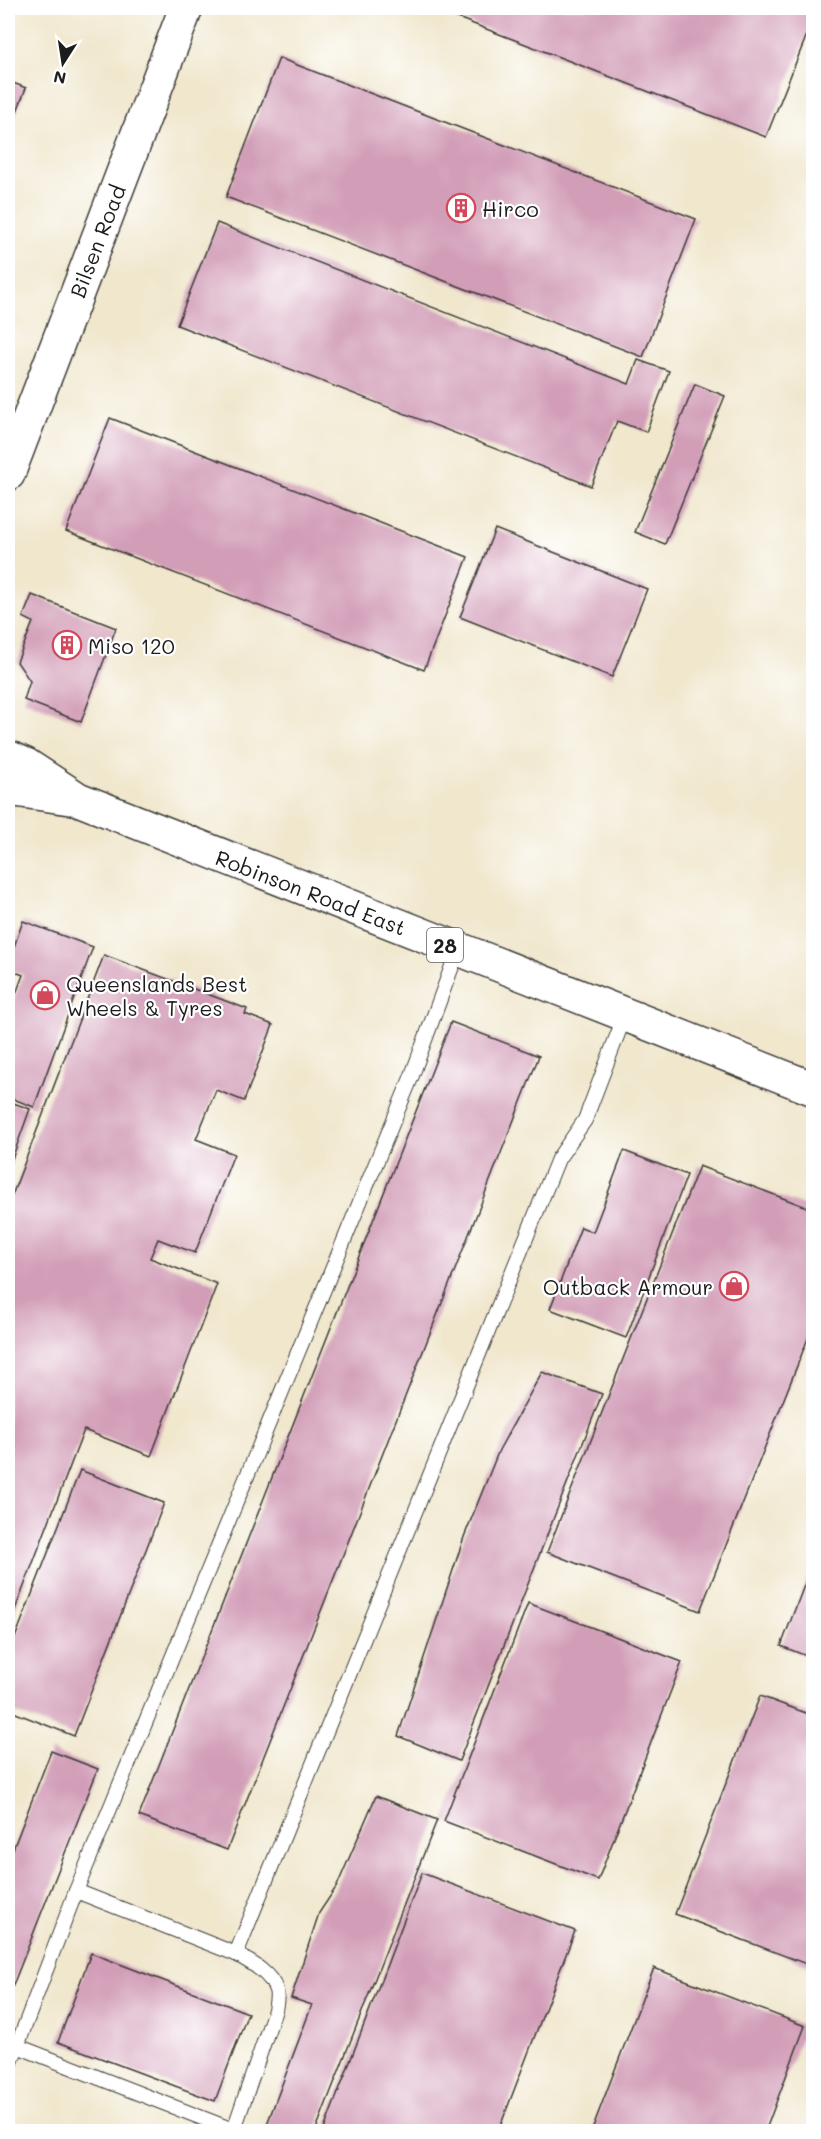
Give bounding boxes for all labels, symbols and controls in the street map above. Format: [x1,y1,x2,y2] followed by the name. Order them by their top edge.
[33,33,93,93] north arrow
[52,67,68,90] text: N
[63,181,131,301] street label: Bilsen Road
[445,192,477,224] building icon: Hirco
[482,195,539,222] place label: Hirco
[51,629,83,661] building icon: Miso 120
[88,632,175,659] place label: Miso 120
[212,843,410,941] street label: Robinson Road East
[427,928,463,962] road number: 28
[66,970,247,1021] place label: Queenslands Best Wheels & Tyres
[29,979,61,1011] shop icon: Queenslands Best Wheels & Tyres
[718,1270,750,1302] shop icon: Outback Armour
[543,1273,713,1300] place label: Outback Armour

